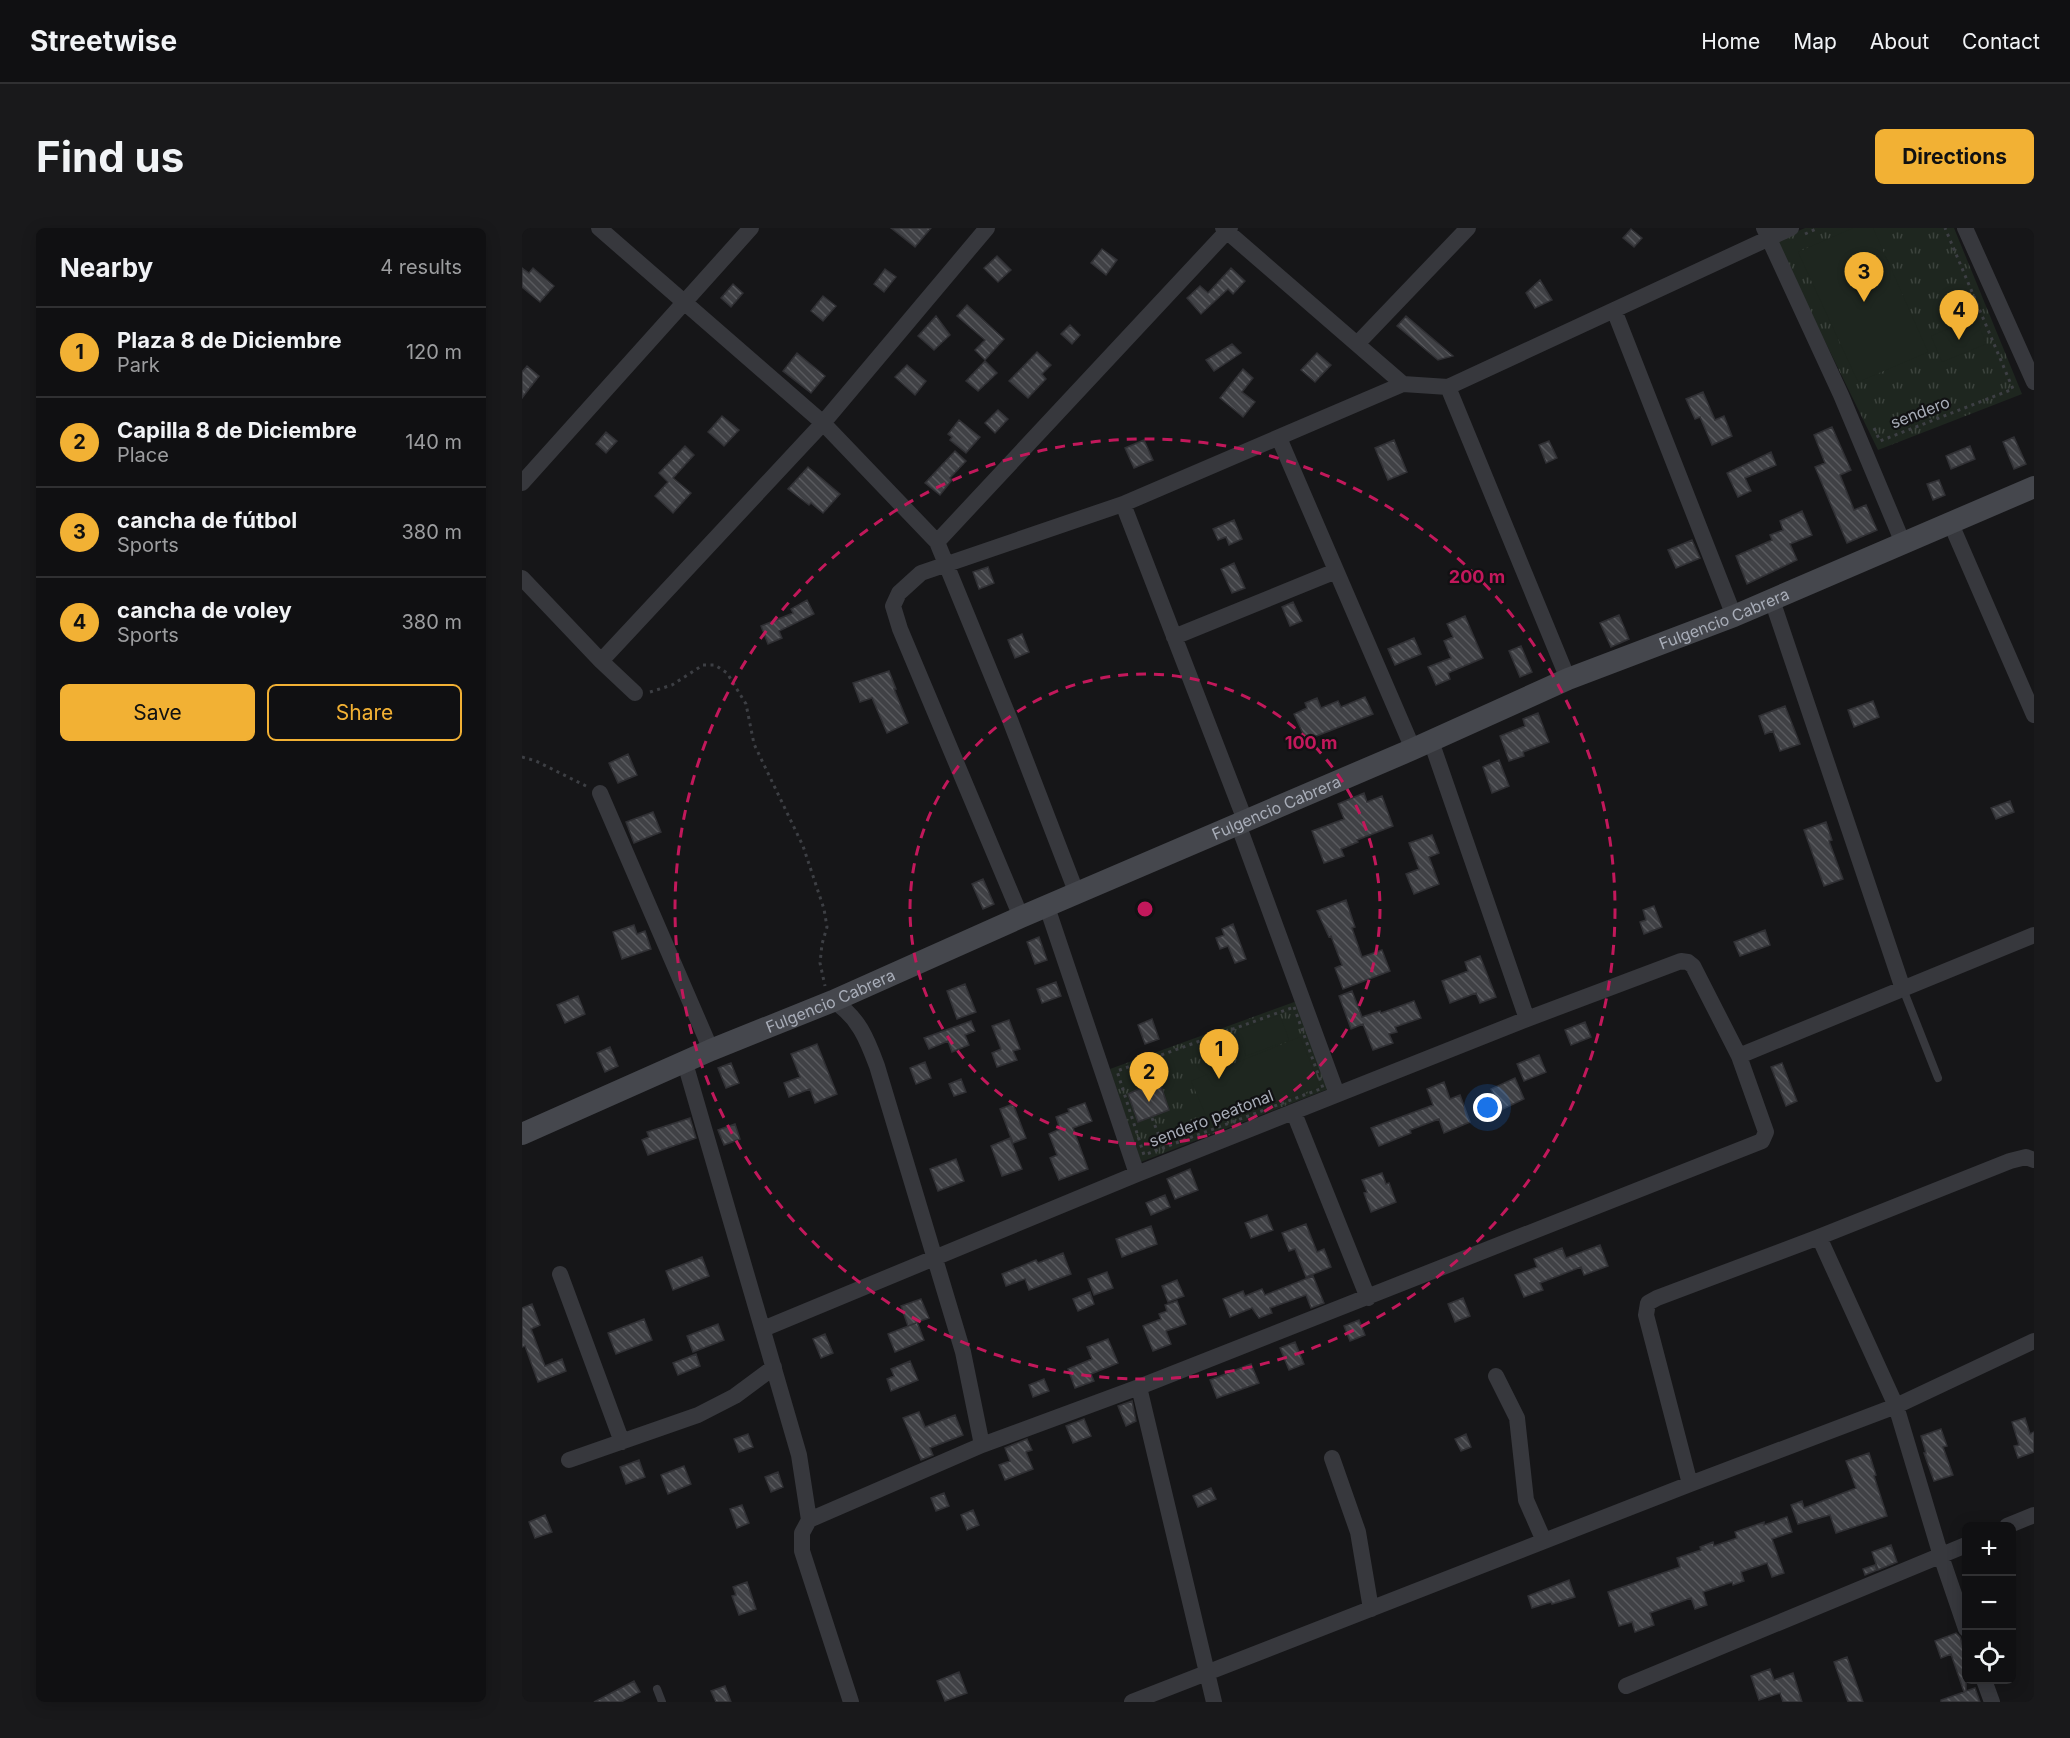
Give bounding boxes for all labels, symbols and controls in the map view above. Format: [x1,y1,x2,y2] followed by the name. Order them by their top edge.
[30,24,177,58] text: Streetwise
[1701,29,1760,54] text: Home
[1793,29,1837,54] text: Map
[1870,29,1929,54] text: About
[1962,29,2040,54] text: Contact
[1875,129,2034,184] button: Directions
[36,131,184,182] text: Find us
[60,252,153,283] text: Nearby
[1844,253,1884,302] pin: 3
[380,255,462,279] text: 4 results
[1940,291,1978,340] pin: 4
[117,327,342,353] text: Plaza 8 de Diciembre
[75,340,84,364] text: 1
[406,340,462,364] text: 120 m
[117,353,160,377] text: Park
[1888,392,1952,432] street label: sendero
[117,417,357,443] text: Capilla 8 de Diciembre
[73,430,86,454] text: 2
[405,430,462,454] text: 140 m
[117,443,169,467] text: Place
[117,507,297,533] text: cancha de fútbol
[73,520,86,544] text: 3
[402,520,462,544] text: 380 m
[117,533,179,557] text: Sports
[1449,566,1505,587] text: 200 m
[1656,584,1792,654] street label: Fulgencio Cabrera
[117,597,292,623] text: cancha de voley
[73,610,86,634] text: 4
[402,610,462,634] text: 380 m
[117,623,179,647] text: Sports
[60,684,255,741] button: Save
[267,684,462,741] button: Share
[1285,732,1337,753] text: 100 m
[1209,771,1344,844] street label: Fulgencio Cabrera
[1135,899,1155,919] centre of rings
[763,965,898,1037] street label: Fulgencio Cabrera
[1200,1030,1238,1079] pin: 1
[1130,1052,1168,1102] pin: 2
[1146,1085,1276,1151] street label: sendero peatonal
[1473,1093,1502,1122] your location
[1962,1522,2016,1684] map controls
[1962,1522,2016,1576] button: +
[1962,1576,2016,1630] button: −
[1962,1630,2016,1684] button: locate

